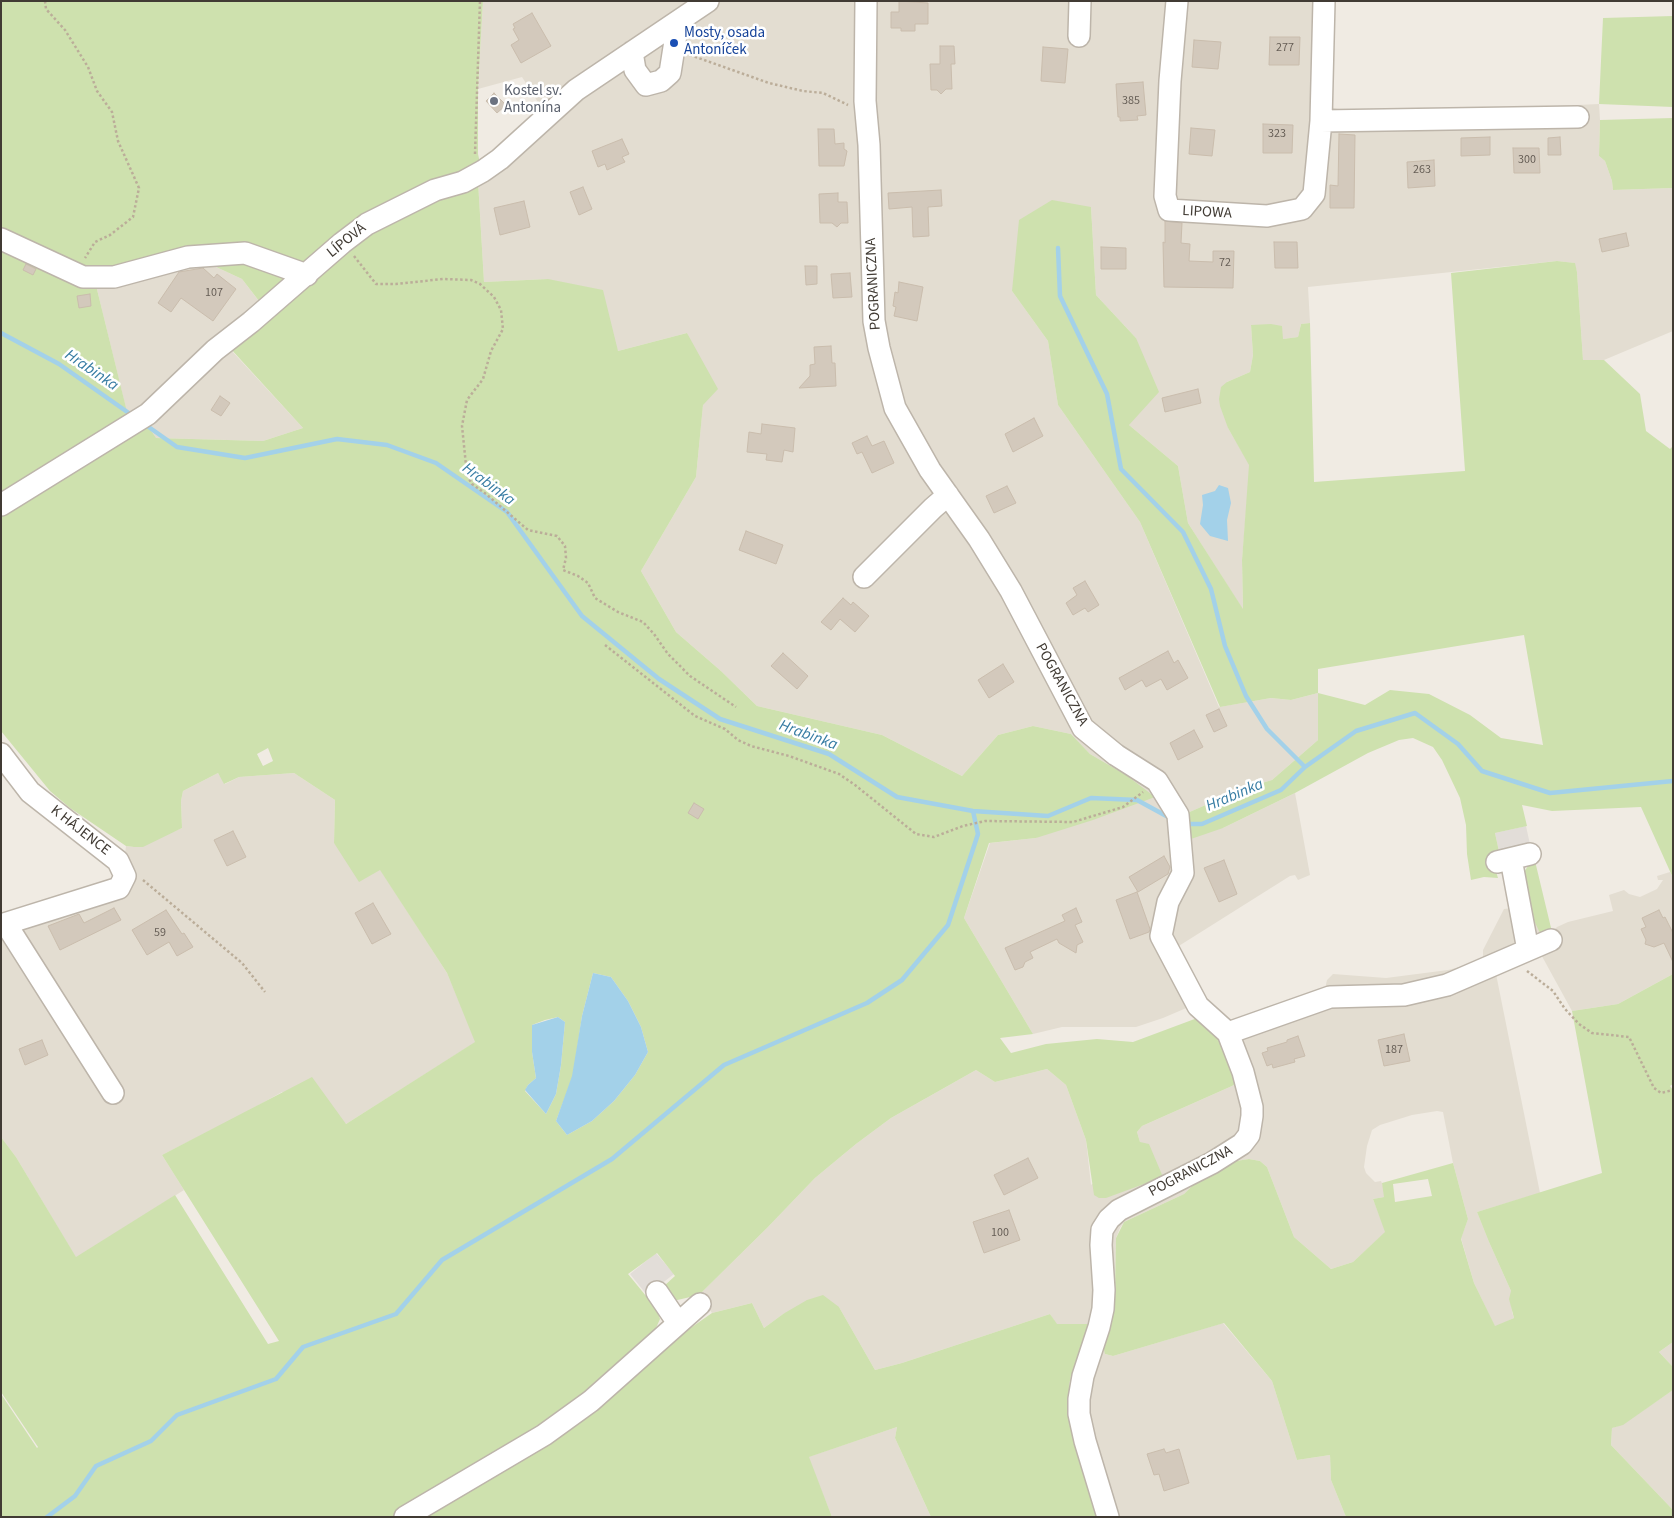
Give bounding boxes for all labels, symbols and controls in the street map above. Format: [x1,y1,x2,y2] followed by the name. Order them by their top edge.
[684,25,765,60] place label: Mosty, osada Antoníček
[668,37,680,49] marker: Mosty, osada Antoníček
[1276,41,1294,55] house number: 277
[504,83,562,118] place label: Kostel sv. Antonína
[1122,94,1140,108] house number: 385
[488,95,500,107] marker: Kostel sv. Antonína
[1268,127,1286,141] house number: 323
[1518,153,1536,167] house number: 300
[1413,163,1431,177] house number: 263
[1182,203,1232,223] street label: LIPOWA
[324,220,370,262] street label: LÍPOVÁ
[863,237,885,331] street label: POGRANICZNA
[1219,256,1231,270] house number: 72
[205,286,223,300] house number: 107
[61,346,121,396] water label: Hrabinka
[458,459,518,511] water label: Hrabinka
[1031,640,1091,730] street label: POGRANICZNA
[776,717,840,755] water label: Hrabinka
[1203,775,1267,817] water label: Hrabinka
[47,802,113,860] street label: K HÁJENCE
[154,926,166,940] house number: 59
[1385,1043,1403,1057] house number: 187
[1146,1142,1236,1202] street label: POGRANICZNA
[991,1226,1009,1240] house number: 100

